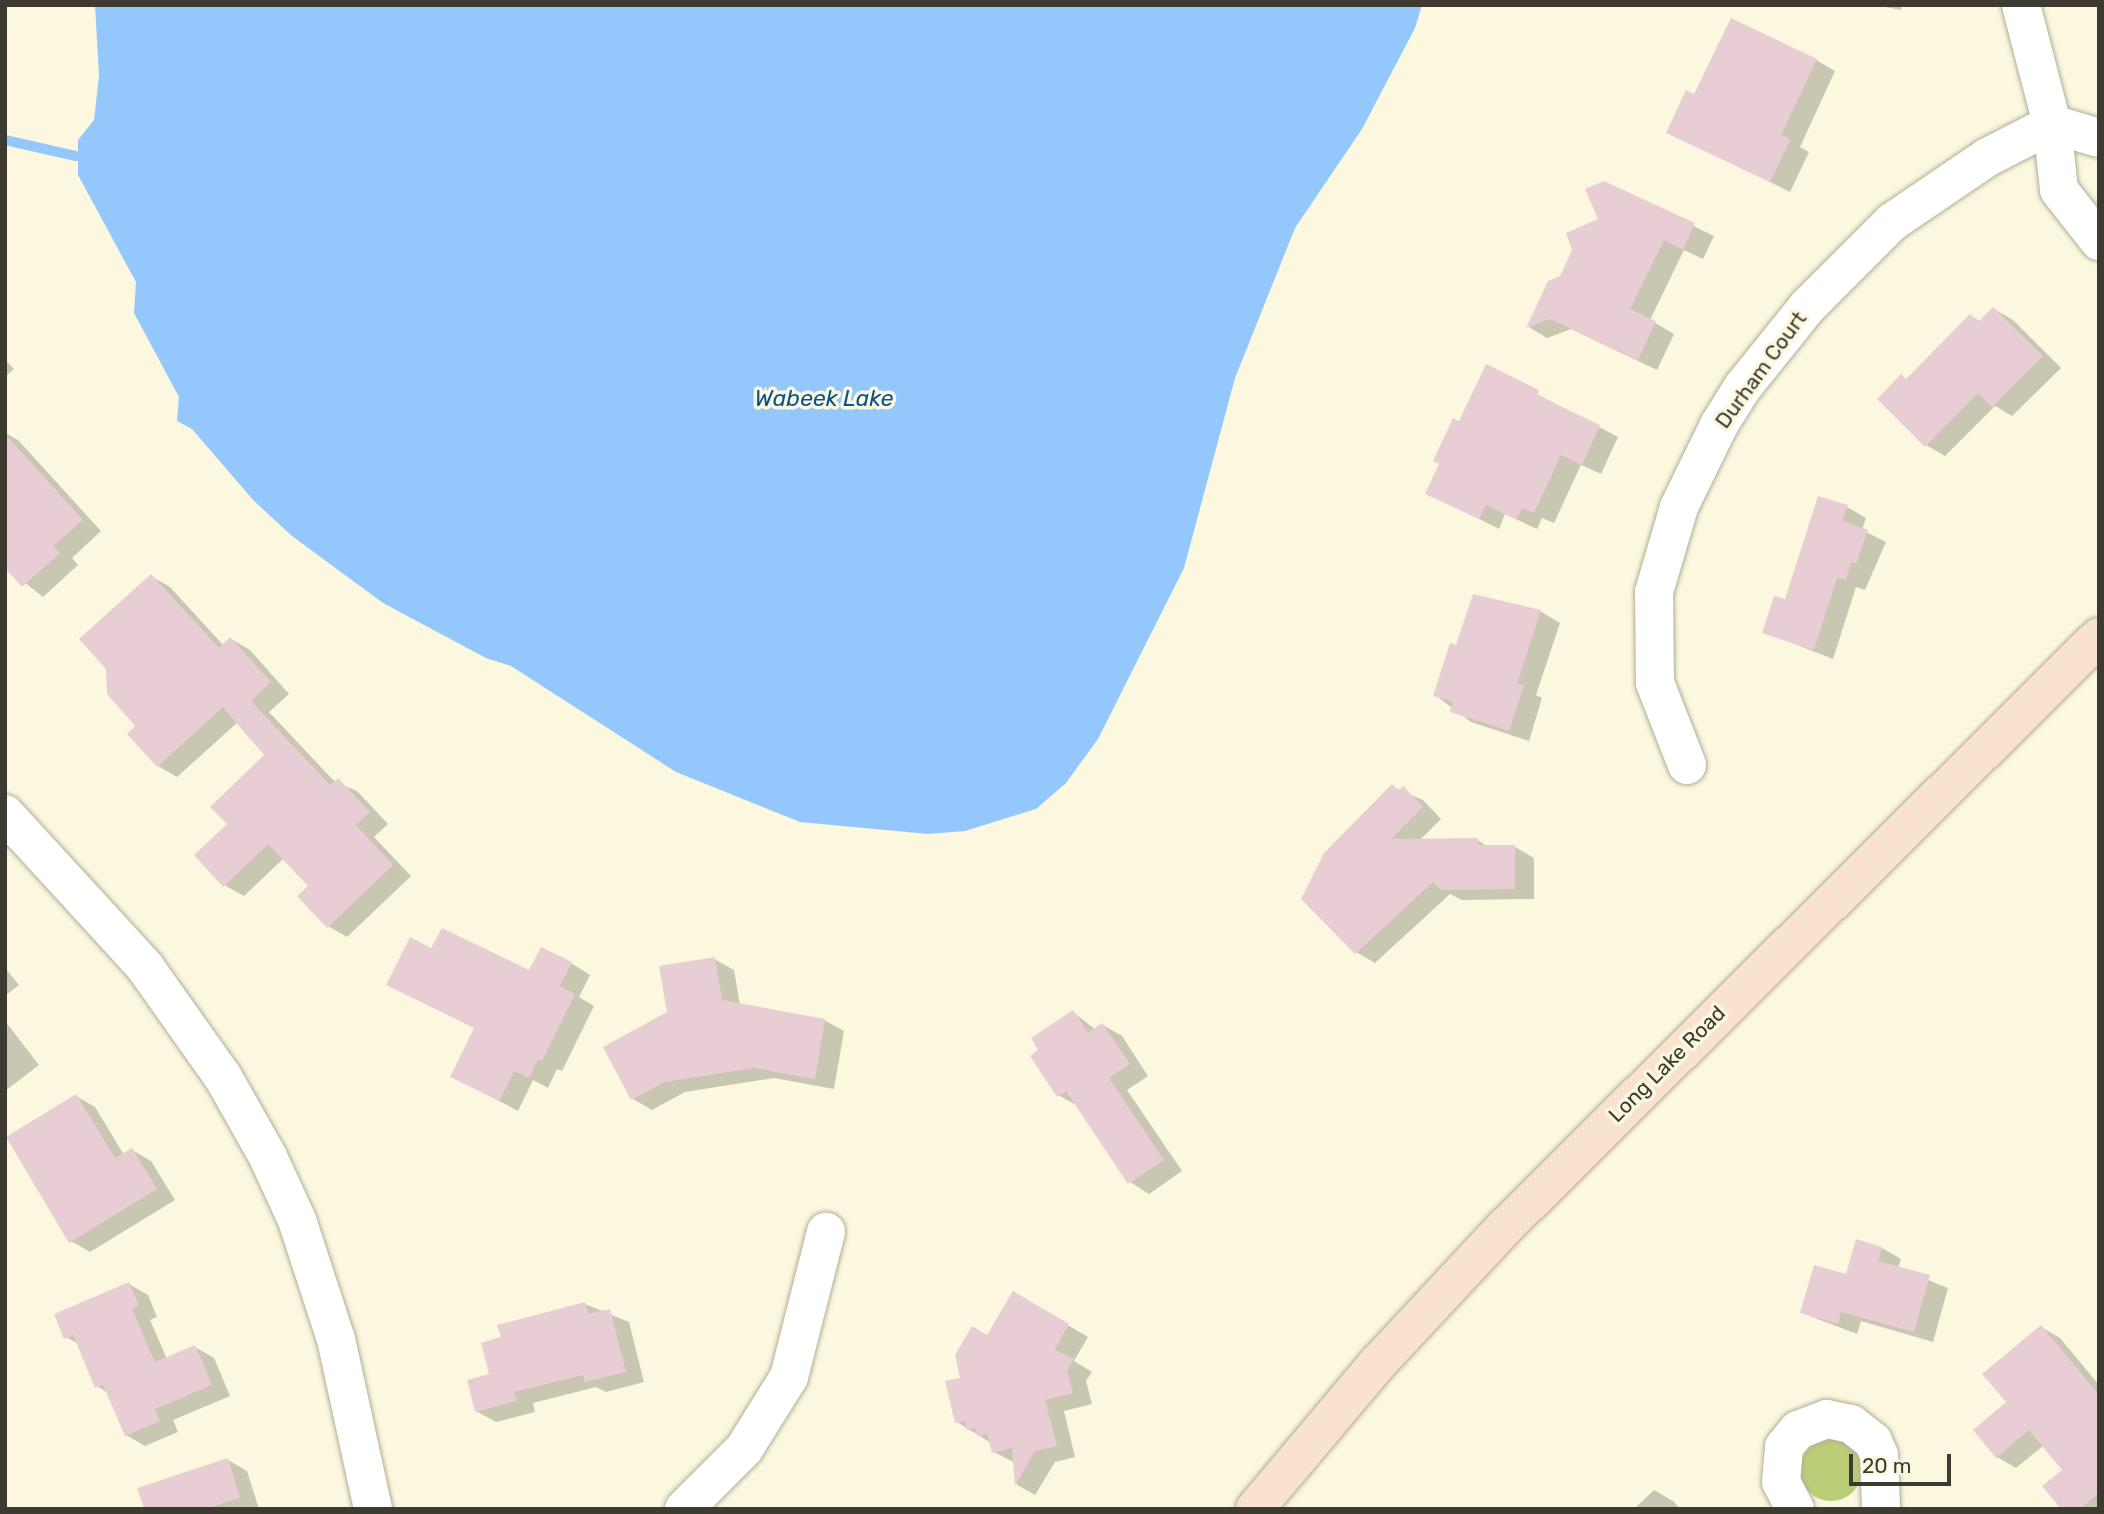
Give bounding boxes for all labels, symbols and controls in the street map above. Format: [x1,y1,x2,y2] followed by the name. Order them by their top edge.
[1710,307,1812,433] street label: Durham Court
[754,384,894,412] water label: Wabeek Lake
[1603,1000,1731,1128] street label: Long Lake Road
[1852,1440,1954,1484] scale bar
[1862,1453,1911,1478] text: 20 m

